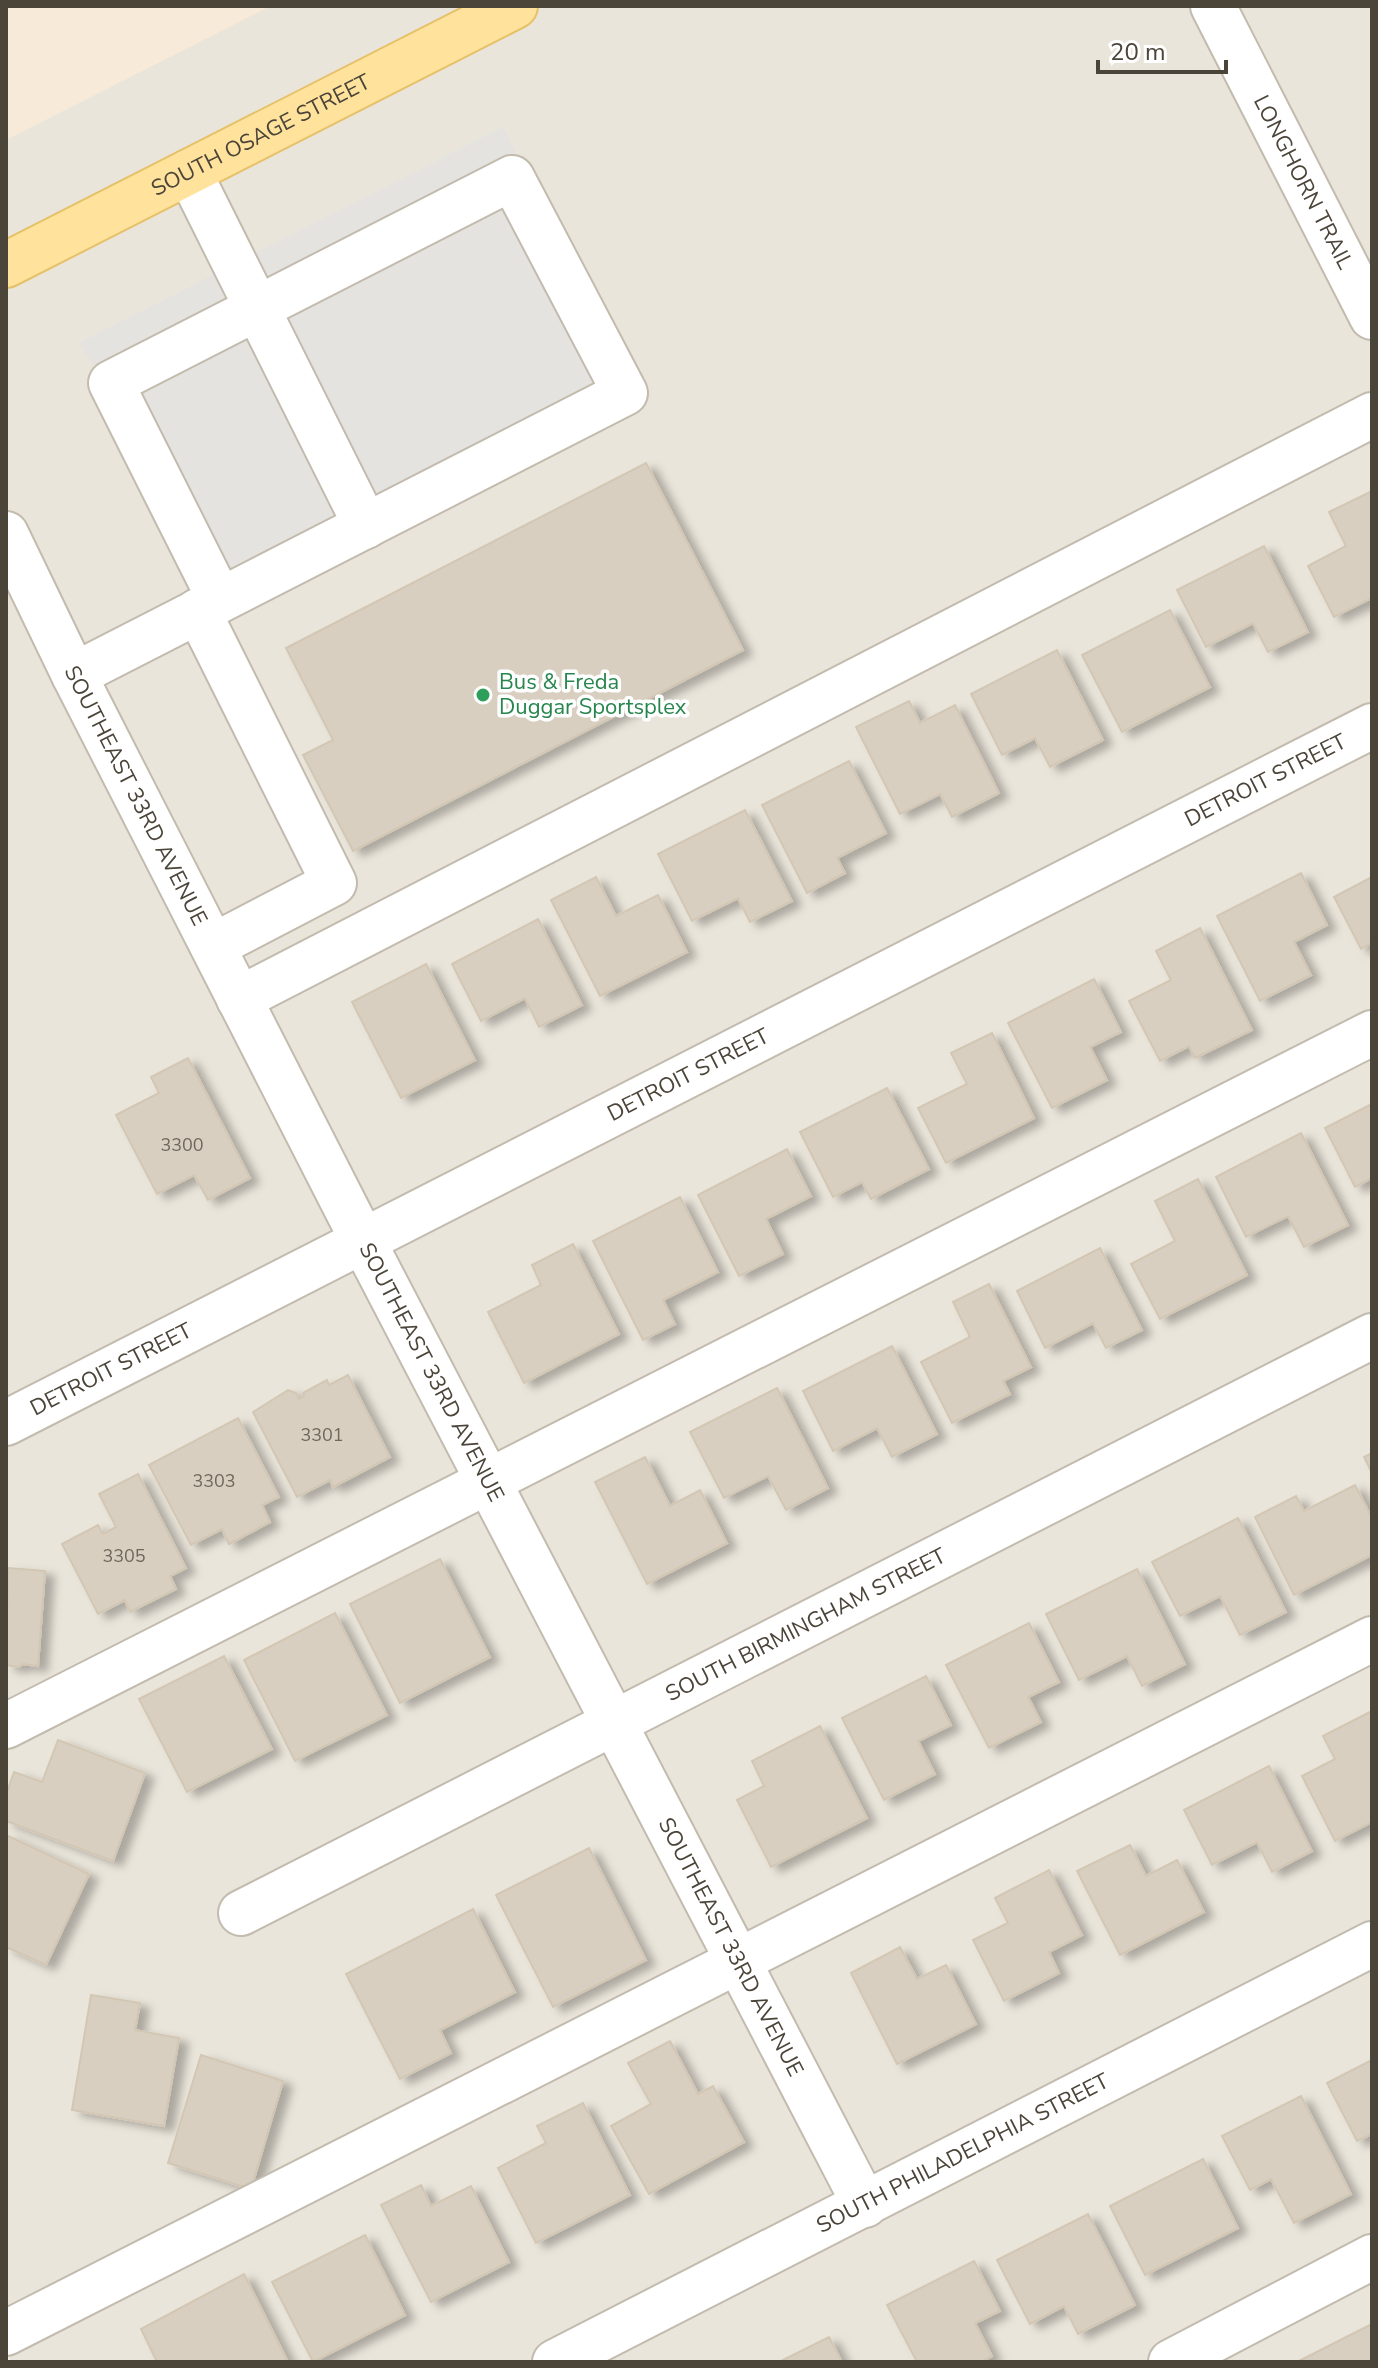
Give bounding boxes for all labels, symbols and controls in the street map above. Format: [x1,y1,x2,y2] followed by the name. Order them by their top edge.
[1098,24,1226,74] scale bar
[1110,36,1166,68] text: 20 m
[146,67,376,204] street label: SOUTH OSAGE STREET
[1246,90,1360,275] street label: LONGHORN TRAIL
[57,661,214,931] street label: SOUTHEAST 33RD AVENUE
[499,667,687,722] place label: Bus & Freda Duggar Sportsplex
[474,686,492,704] marker: Bus & Freda Duggar Sportsplex
[1179,726,1352,834] street label: DETROIT STREET
[602,1021,775,1129] street label: DETROIT STREET
[160,1133,204,1157] house number: 3300
[352,1238,511,1507] street label: SOUTHEAST 33RD AVENUE
[25,1315,198,1423] street label: DETROIT STREET
[300,1423,344,1447] house number: 3301
[192,1469,236,1493] house number: 3303
[660,1540,952,1709] street label: SOUTH BIRMINGHAM STREET
[102,1544,146,1568] house number: 3305
[651,1812,810,2082] street label: SOUTHEAST 33RD AVENUE
[811,2066,1115,2241] street label: SOUTH PHILADELPHIA STREET

